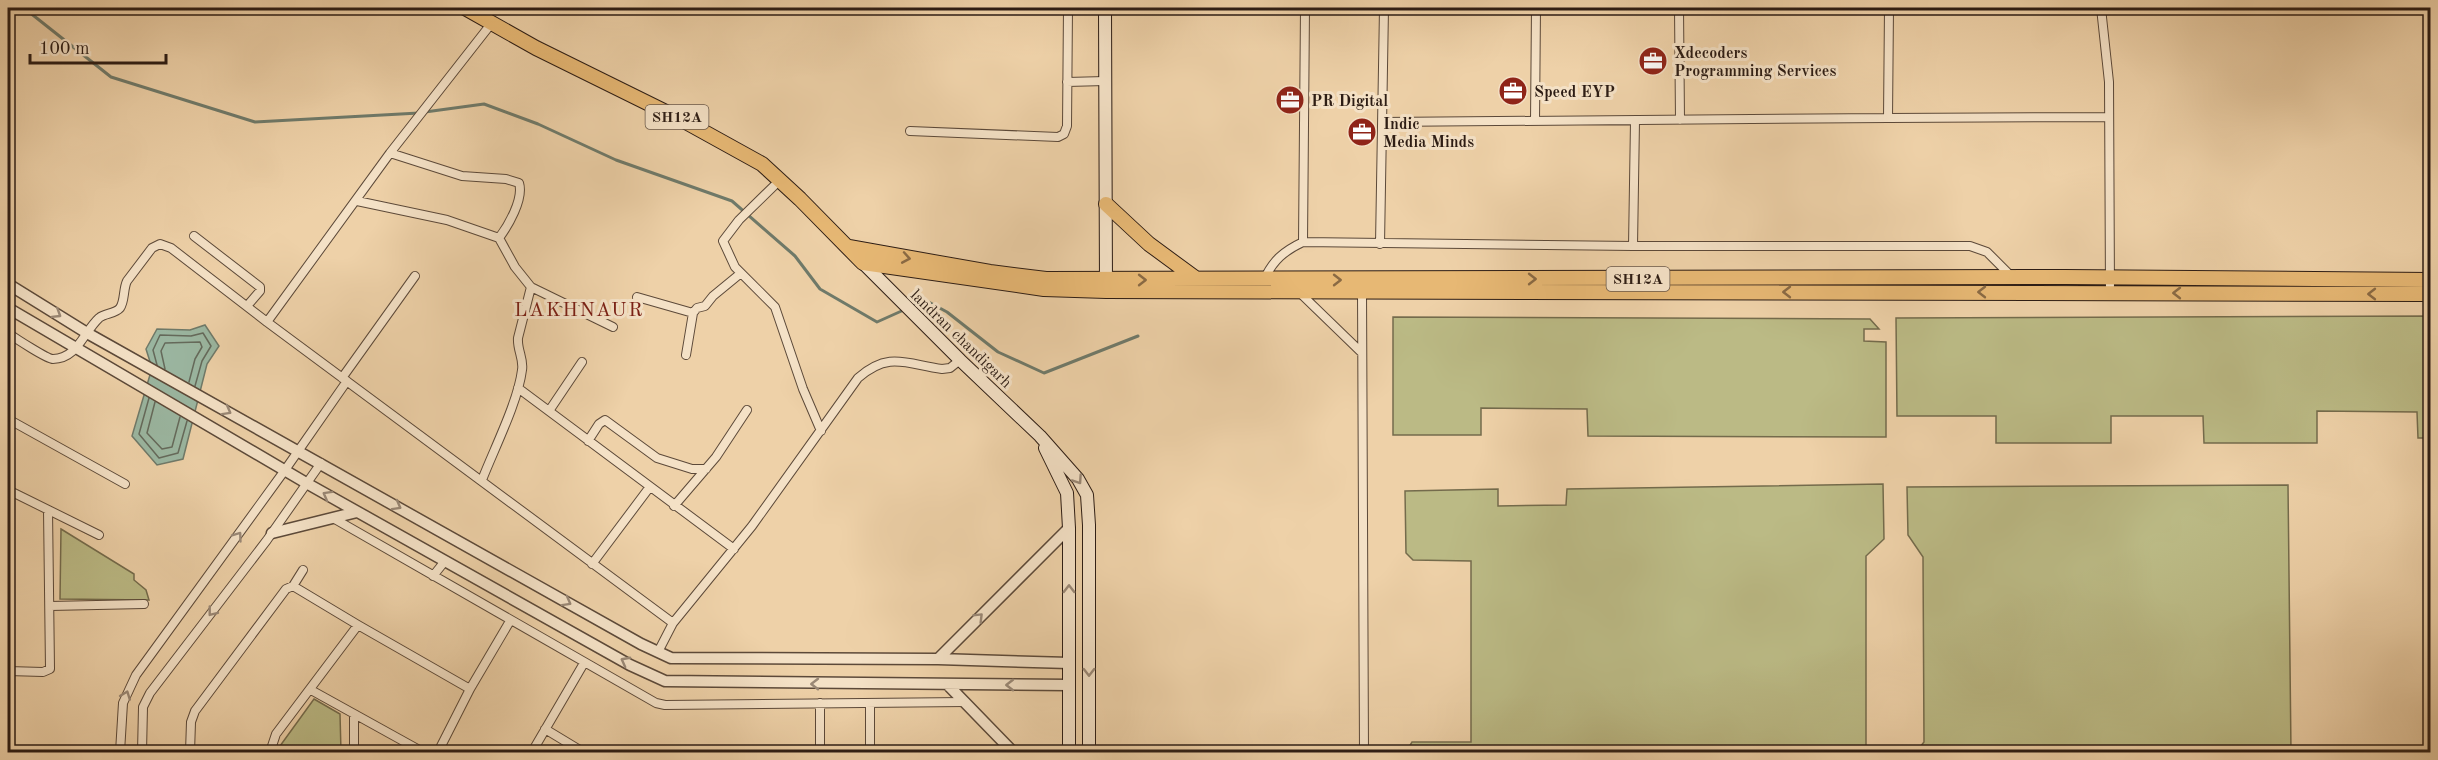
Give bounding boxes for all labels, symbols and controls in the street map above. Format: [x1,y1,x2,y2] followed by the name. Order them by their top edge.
[30,27,166,65] scale bar
[39,40,90,58] text: 100 m
[1637,45,1669,77] office icon: Xdecoders Programming Services
[1674,46,1836,80] place label: Xdecoders Programming Services
[1497,75,1529,107] office icon: Speed EYP
[1274,84,1306,116] office icon: PR Digital
[1534,85,1615,101] place label: Speed EYP
[1311,94,1388,110] place label: PR Digital
[646,105,708,129] road number: SH12A
[1346,116,1378,148] office icon: Indic Media Minds
[1383,117,1474,151] place label: Indic Media Minds
[901,251,911,264] one-way arrow
[1606,267,1670,291] road number: SH12A
[1527,273,1536,285] one-way arrow
[1137,274,1146,286] one-way arrow
[1332,274,1341,286] one-way arrow
[1783,286,1792,298] one-way arrow
[1978,286,1987,298] one-way arrow
[907,287,1014,392] street label: landran chandigarh
[2173,287,2182,299] one-way arrow
[2368,288,2377,300] one-way arrow
[514,301,644,321] district label: LAKHNAUR
[51,307,61,319] one-way arrow
[221,404,231,415] one-way arrow
[1070,474,1081,485] one-way arrow
[322,491,333,502] one-way arrow
[391,499,401,511] one-way arrow
[231,531,242,542] one-way arrow
[1063,585,1075,594] one-way arrow
[560,595,571,606] one-way arrow
[208,605,219,616] one-way arrow
[972,614,983,625] one-way arrow
[621,657,631,668] one-way arrow
[1083,668,1095,677] one-way arrow
[811,678,820,690] one-way arrow
[1006,679,1015,691] one-way arrow
[119,690,132,701] one-way arrow

